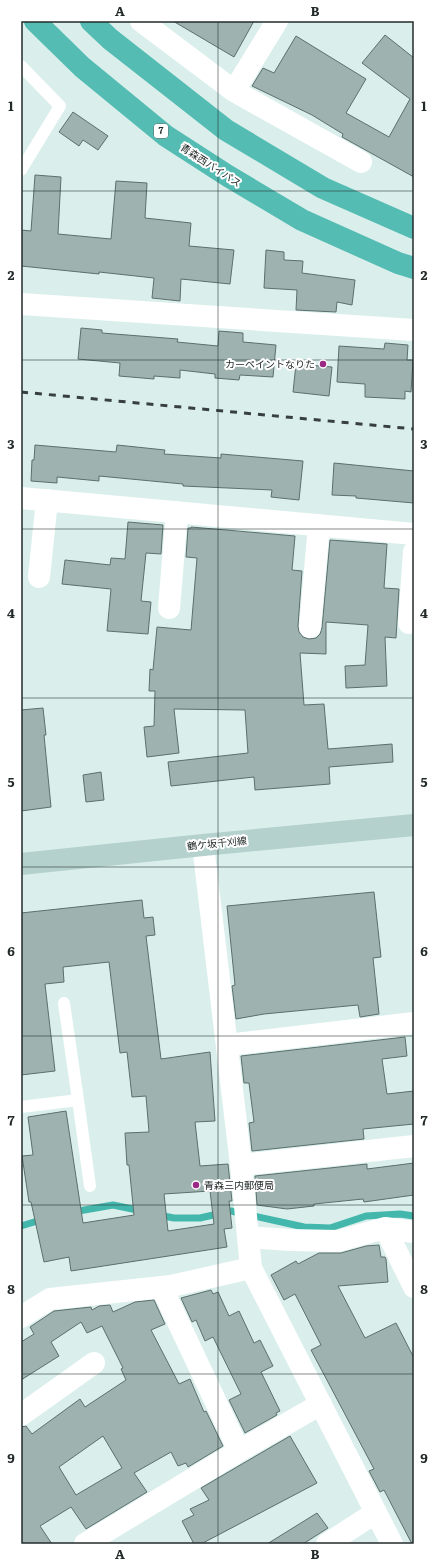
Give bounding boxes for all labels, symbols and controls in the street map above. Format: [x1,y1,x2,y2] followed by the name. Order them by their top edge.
[115,1,125,20] text: A
[311,1,320,20] text: B
[8,96,14,115] text: 1
[421,96,427,115] text: 1
[154,124,168,138] road number: 7
[178,139,245,190] street label: 青森西バイパス
[8,265,15,284] text: 2
[421,265,428,284] text: 2
[225,356,315,371] place label: カーペイントなりた
[318,359,328,369] marker: カーペイントなりた
[7,434,15,453] text: 3
[420,434,428,453] text: 3
[7,603,15,622] text: 4
[420,603,428,622] text: 4
[7,772,15,791] text: 5
[420,772,428,791] text: 5
[186,832,248,853] street label: 鶴ケ坂千刈線
[7,941,15,960] text: 6
[420,941,428,960] text: 6
[7,1110,15,1129] text: 7
[420,1110,428,1129] text: 7
[204,1177,274,1192] place label: 青森三内郵便局
[191,1180,201,1190] marker: 青森三内郵便局
[7,1279,15,1298] text: 8
[420,1279,428,1298] text: 8
[7,1448,15,1467] text: 9
[420,1448,428,1467] text: 9
[115,1544,125,1563] text: A
[311,1544,320,1563] text: B

